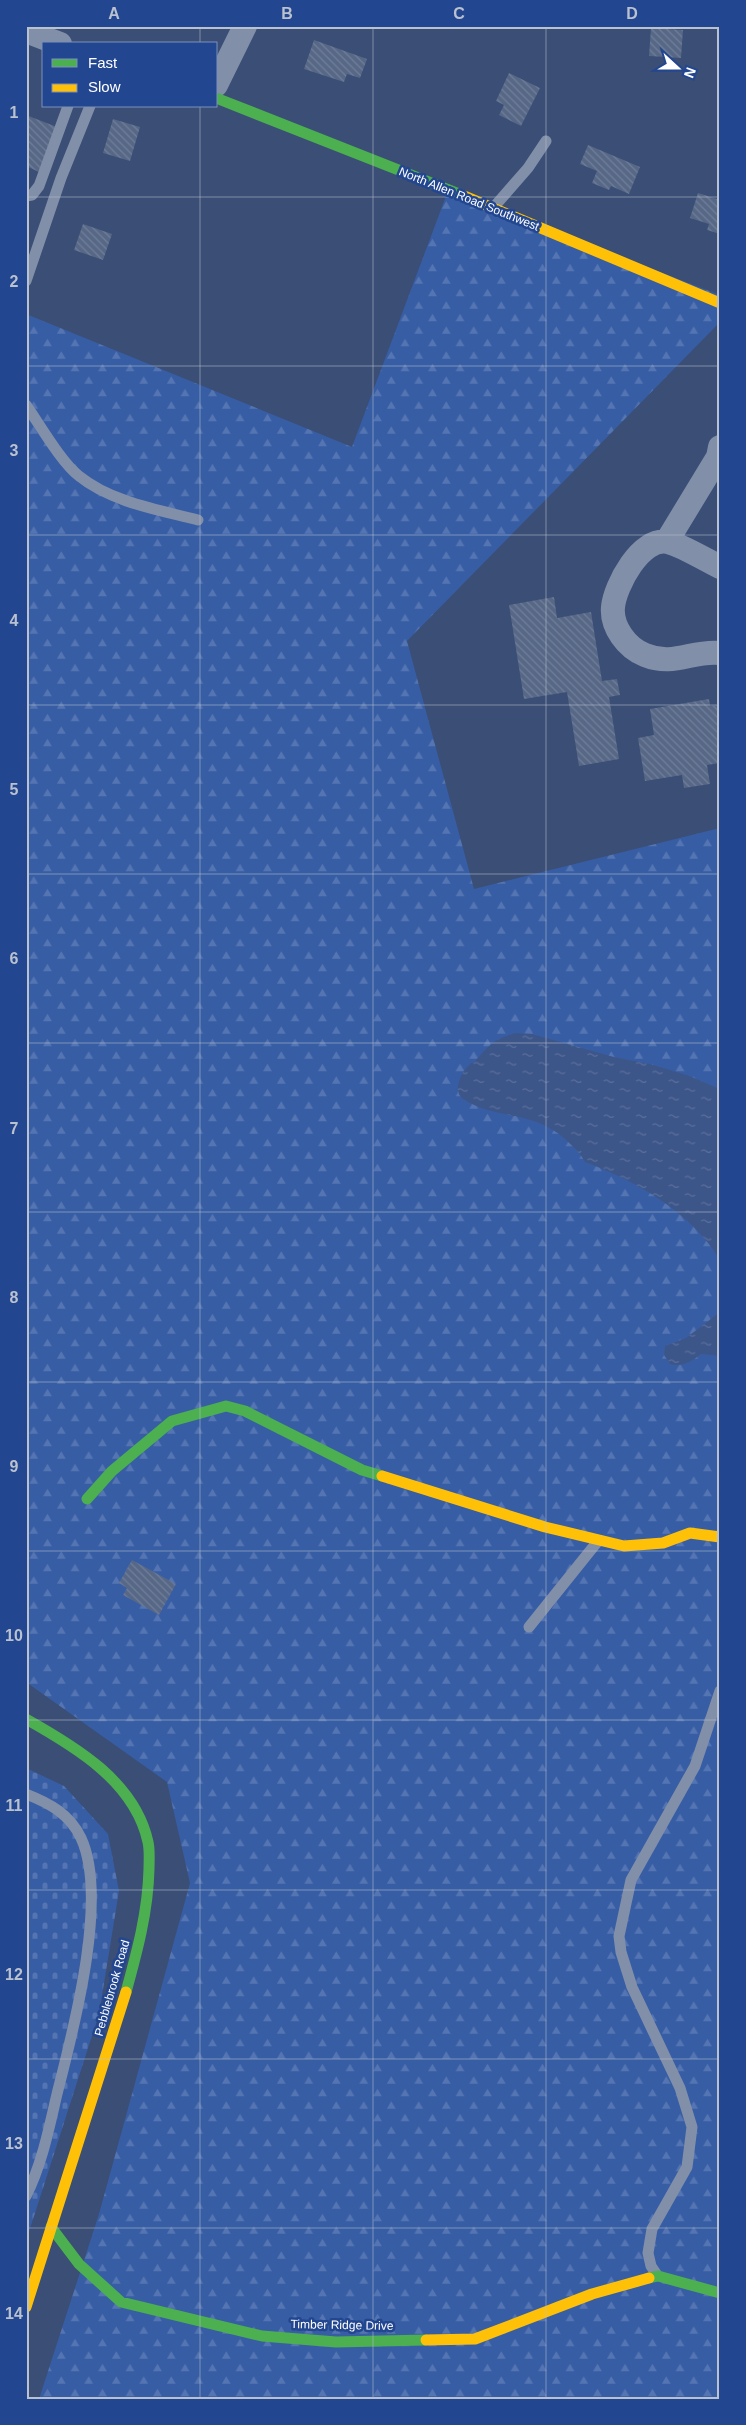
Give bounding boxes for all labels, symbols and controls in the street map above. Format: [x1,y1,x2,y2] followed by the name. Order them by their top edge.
[108,5,120,22] text: A
[281,5,293,22] text: B
[453,5,465,22] text: C
[626,5,638,22] text: D
[42,42,218,108] legend
[654,42,704,92] north arrow
[88,54,118,71] text: Fast
[681,65,699,80] text: N
[88,78,121,95] text: Slow
[10,104,19,121] text: 1
[397,164,542,234] street label: North Allen Road Southwest
[10,273,19,290] text: 2
[10,442,19,459] text: 3
[10,612,19,629] text: 4
[10,781,19,798] text: 5
[10,950,19,967] text: 6
[10,1120,19,1137] text: 7
[10,1289,19,1306] text: 8
[10,1458,19,1475] text: 9
[5,1627,23,1644] text: 10
[6,1797,23,1814] text: 11
[92,1938,132,2038] street label: Pebblebrook Road
[5,1966,23,1983] text: 12
[5,2135,23,2152] text: 13
[5,2305,23,2322] text: 14
[290,2317,394,2333] street label: Timber Ridge Drive

